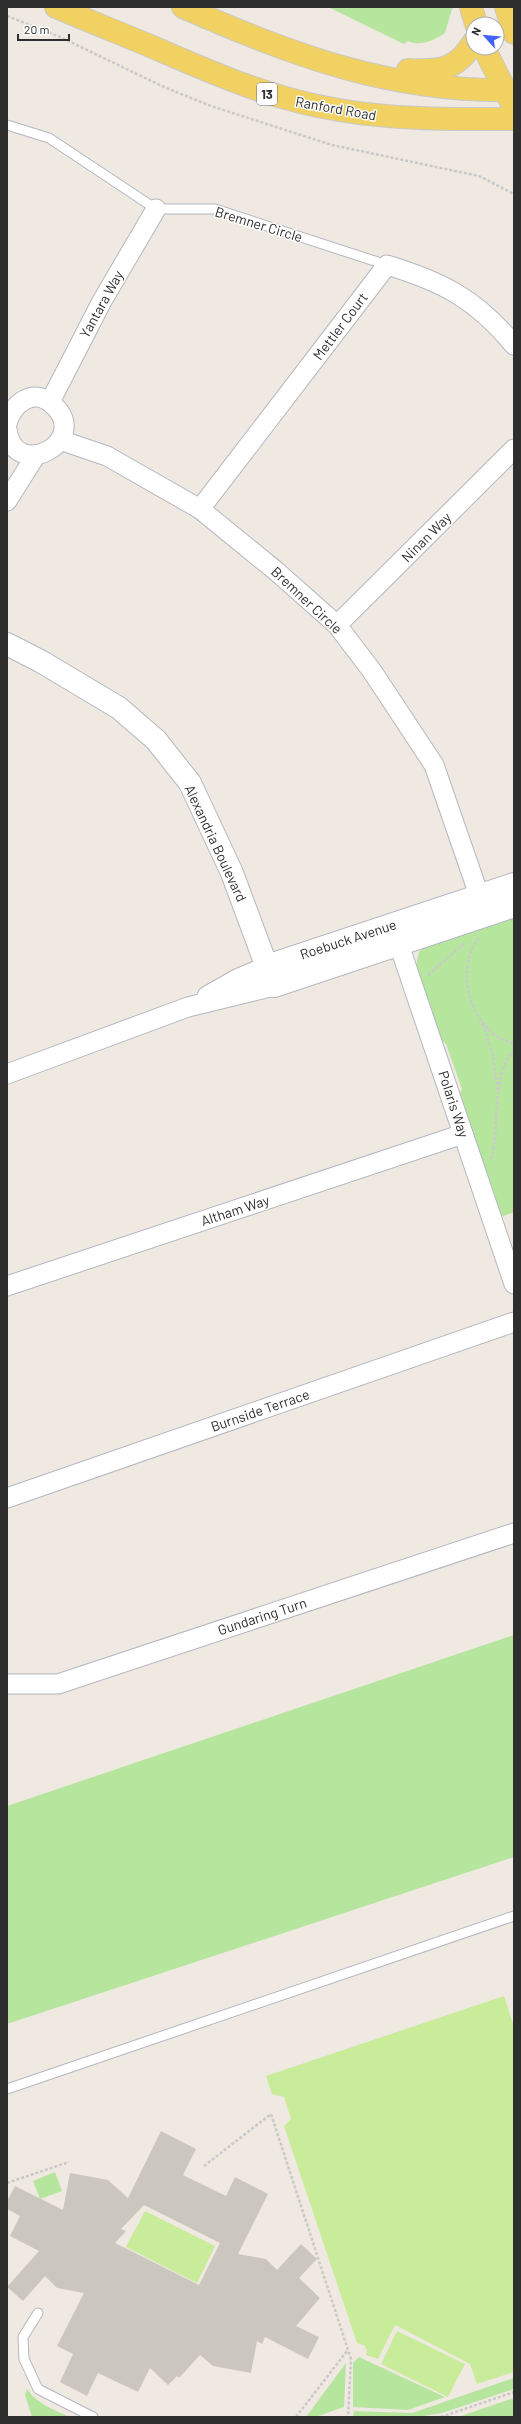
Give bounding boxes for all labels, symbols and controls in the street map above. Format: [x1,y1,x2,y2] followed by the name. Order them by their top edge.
[18,16,69,42] scale bar
[465,16,505,56] north arrow
[24,22,50,36] text: 20 m
[468,25,483,37] text: N
[257,83,277,105] road number: 13
[294,93,378,123] street label: Ranford Road
[213,203,305,245] street label: Bremner Circle
[76,267,127,341] street label: Yantara Way
[309,289,371,363] street label: Mettler Court
[398,508,455,565] street label: Ninan Way
[268,563,346,637] street label: Bremner Circle
[181,782,251,904] street label: Alexandria Boulevard
[298,915,398,963] street label: Roebuck Avenue
[435,1068,473,1140] street label: Polaris Way
[199,1191,272,1229] street label: Altham Way
[208,1385,312,1435] street label: Burnside Terrace
[215,1594,309,1638] street label: Gundaring Turn

